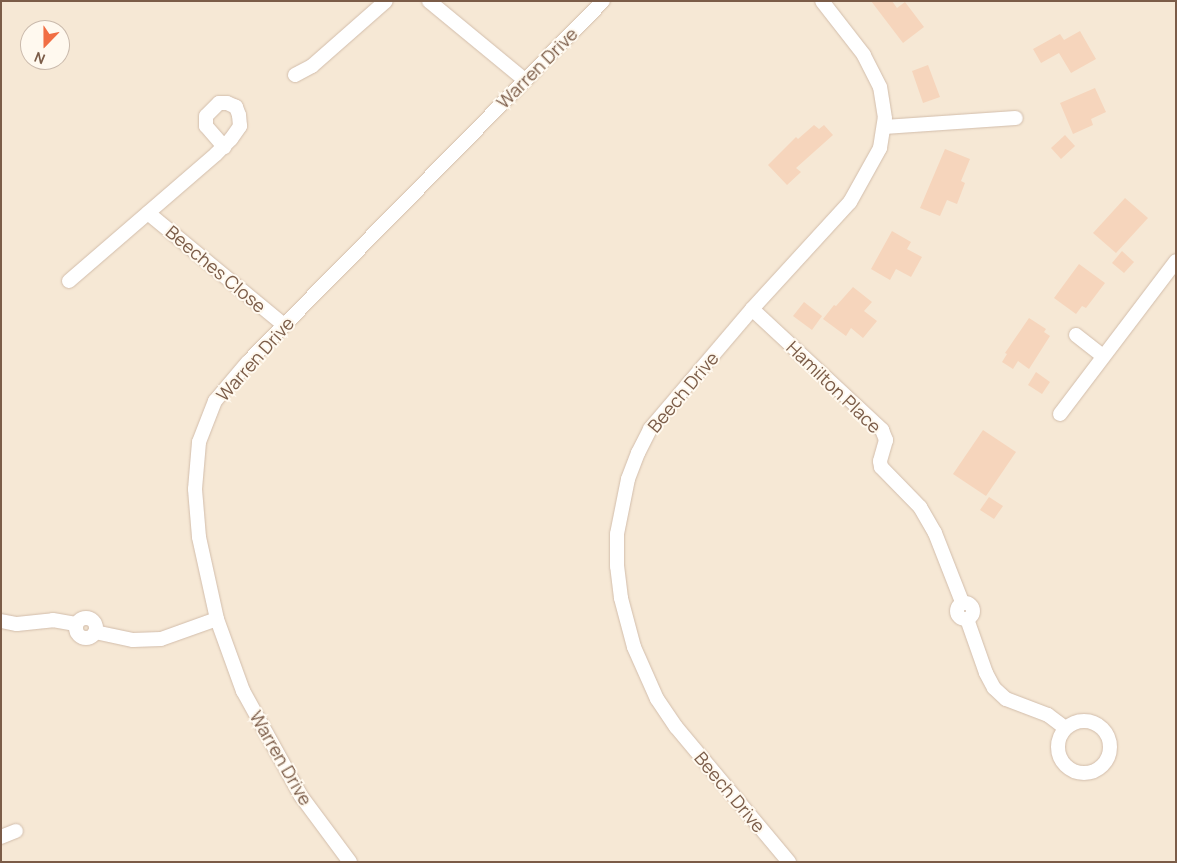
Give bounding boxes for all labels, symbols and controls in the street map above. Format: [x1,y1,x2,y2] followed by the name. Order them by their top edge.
[20,20,70,70] north arrow
[492,23,582,113] street label: Warren Drive
[31,48,48,69] text: N
[162,221,270,317] street label: Beeches Close
[212,313,298,405] street label: Warren Drive
[782,336,886,438] street label: Hamilton Place
[643,347,723,437] street label: Beech Drive
[245,707,317,809] street label: Warren Drive
[690,747,770,837] street label: Beech Drive

